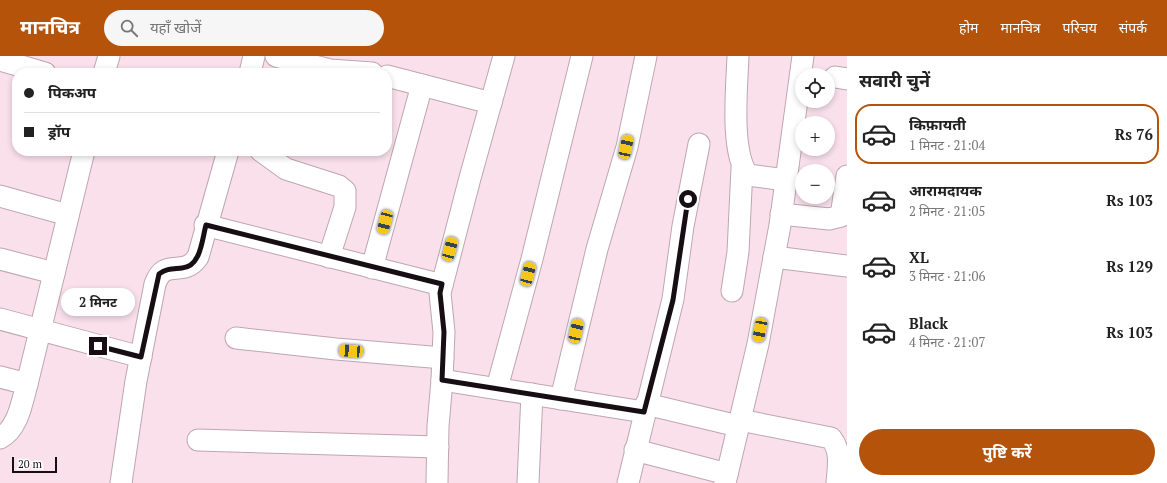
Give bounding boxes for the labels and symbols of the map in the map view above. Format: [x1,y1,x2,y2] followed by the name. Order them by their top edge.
[618,134,634,160] car
[679,190,697,208] route start
[376,209,394,235] car
[441,236,459,262] car
[519,261,537,287] car
[61,288,135,316] callout: 2 मिनट
[752,317,768,343] car
[567,318,585,344] car
[89,337,107,355] route end
[339,344,363,358] car
[12,455,57,474] scale bar

